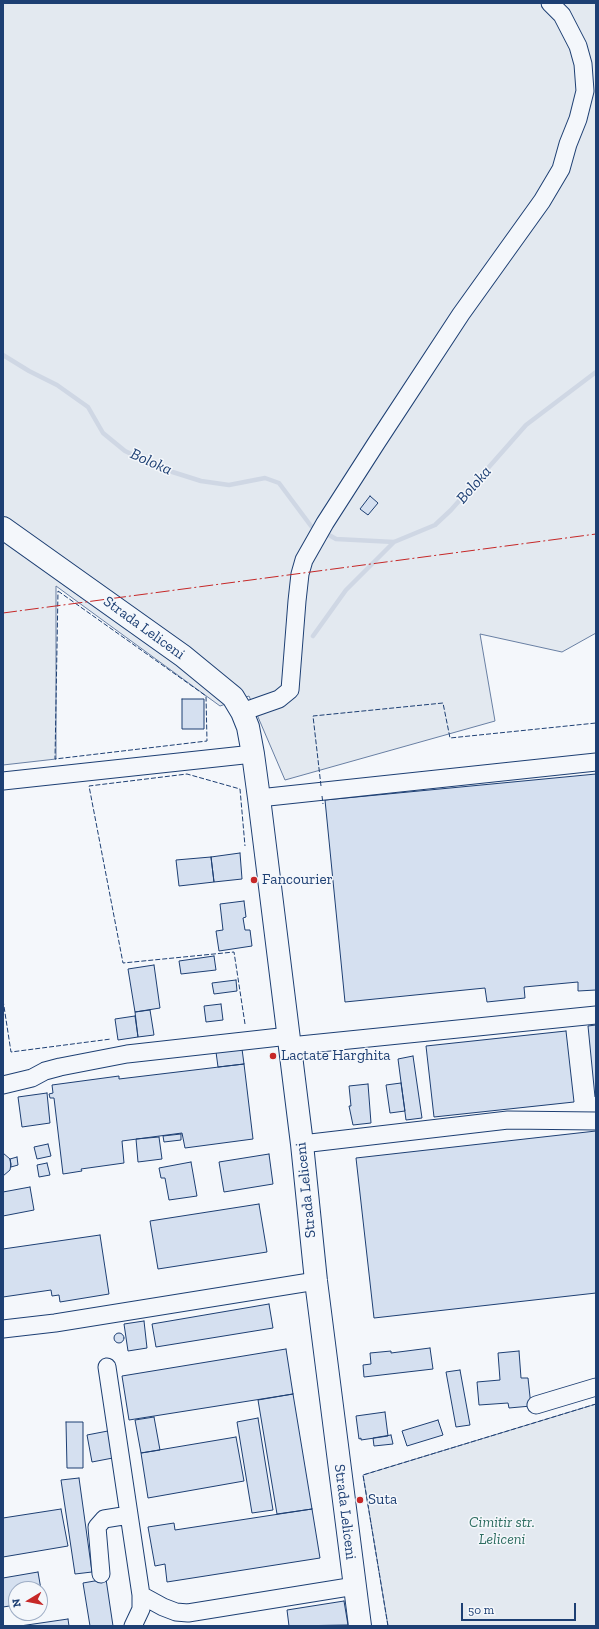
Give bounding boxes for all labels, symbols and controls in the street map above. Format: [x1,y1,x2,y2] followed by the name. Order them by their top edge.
[127,444,175,480] water label: Boloka
[452,462,496,508] water label: Boloka
[100,592,188,664] street label: Strada Leliceni
[262,871,333,889] place label: Fancourier
[249,875,259,885] marker: Fancourier
[281,1047,391,1065] place label: Lactate Harghita
[268,1051,278,1061] marker: Lactate Harghita
[292,1141,320,1239] street label: Strada Leliceni
[330,1463,360,1561] street label: Strada Leliceni
[368,1491,397,1509] place label: Suta
[355,1495,365,1505] marker: Suta
[469,1514,535,1549] park label: Cimitir str. Leliceni
[8,1581,48,1621] north arrow
[463,1595,578,1621] scale bar
[10,1598,24,1608] text: N
[468,1603,494,1617] text: 50 m

